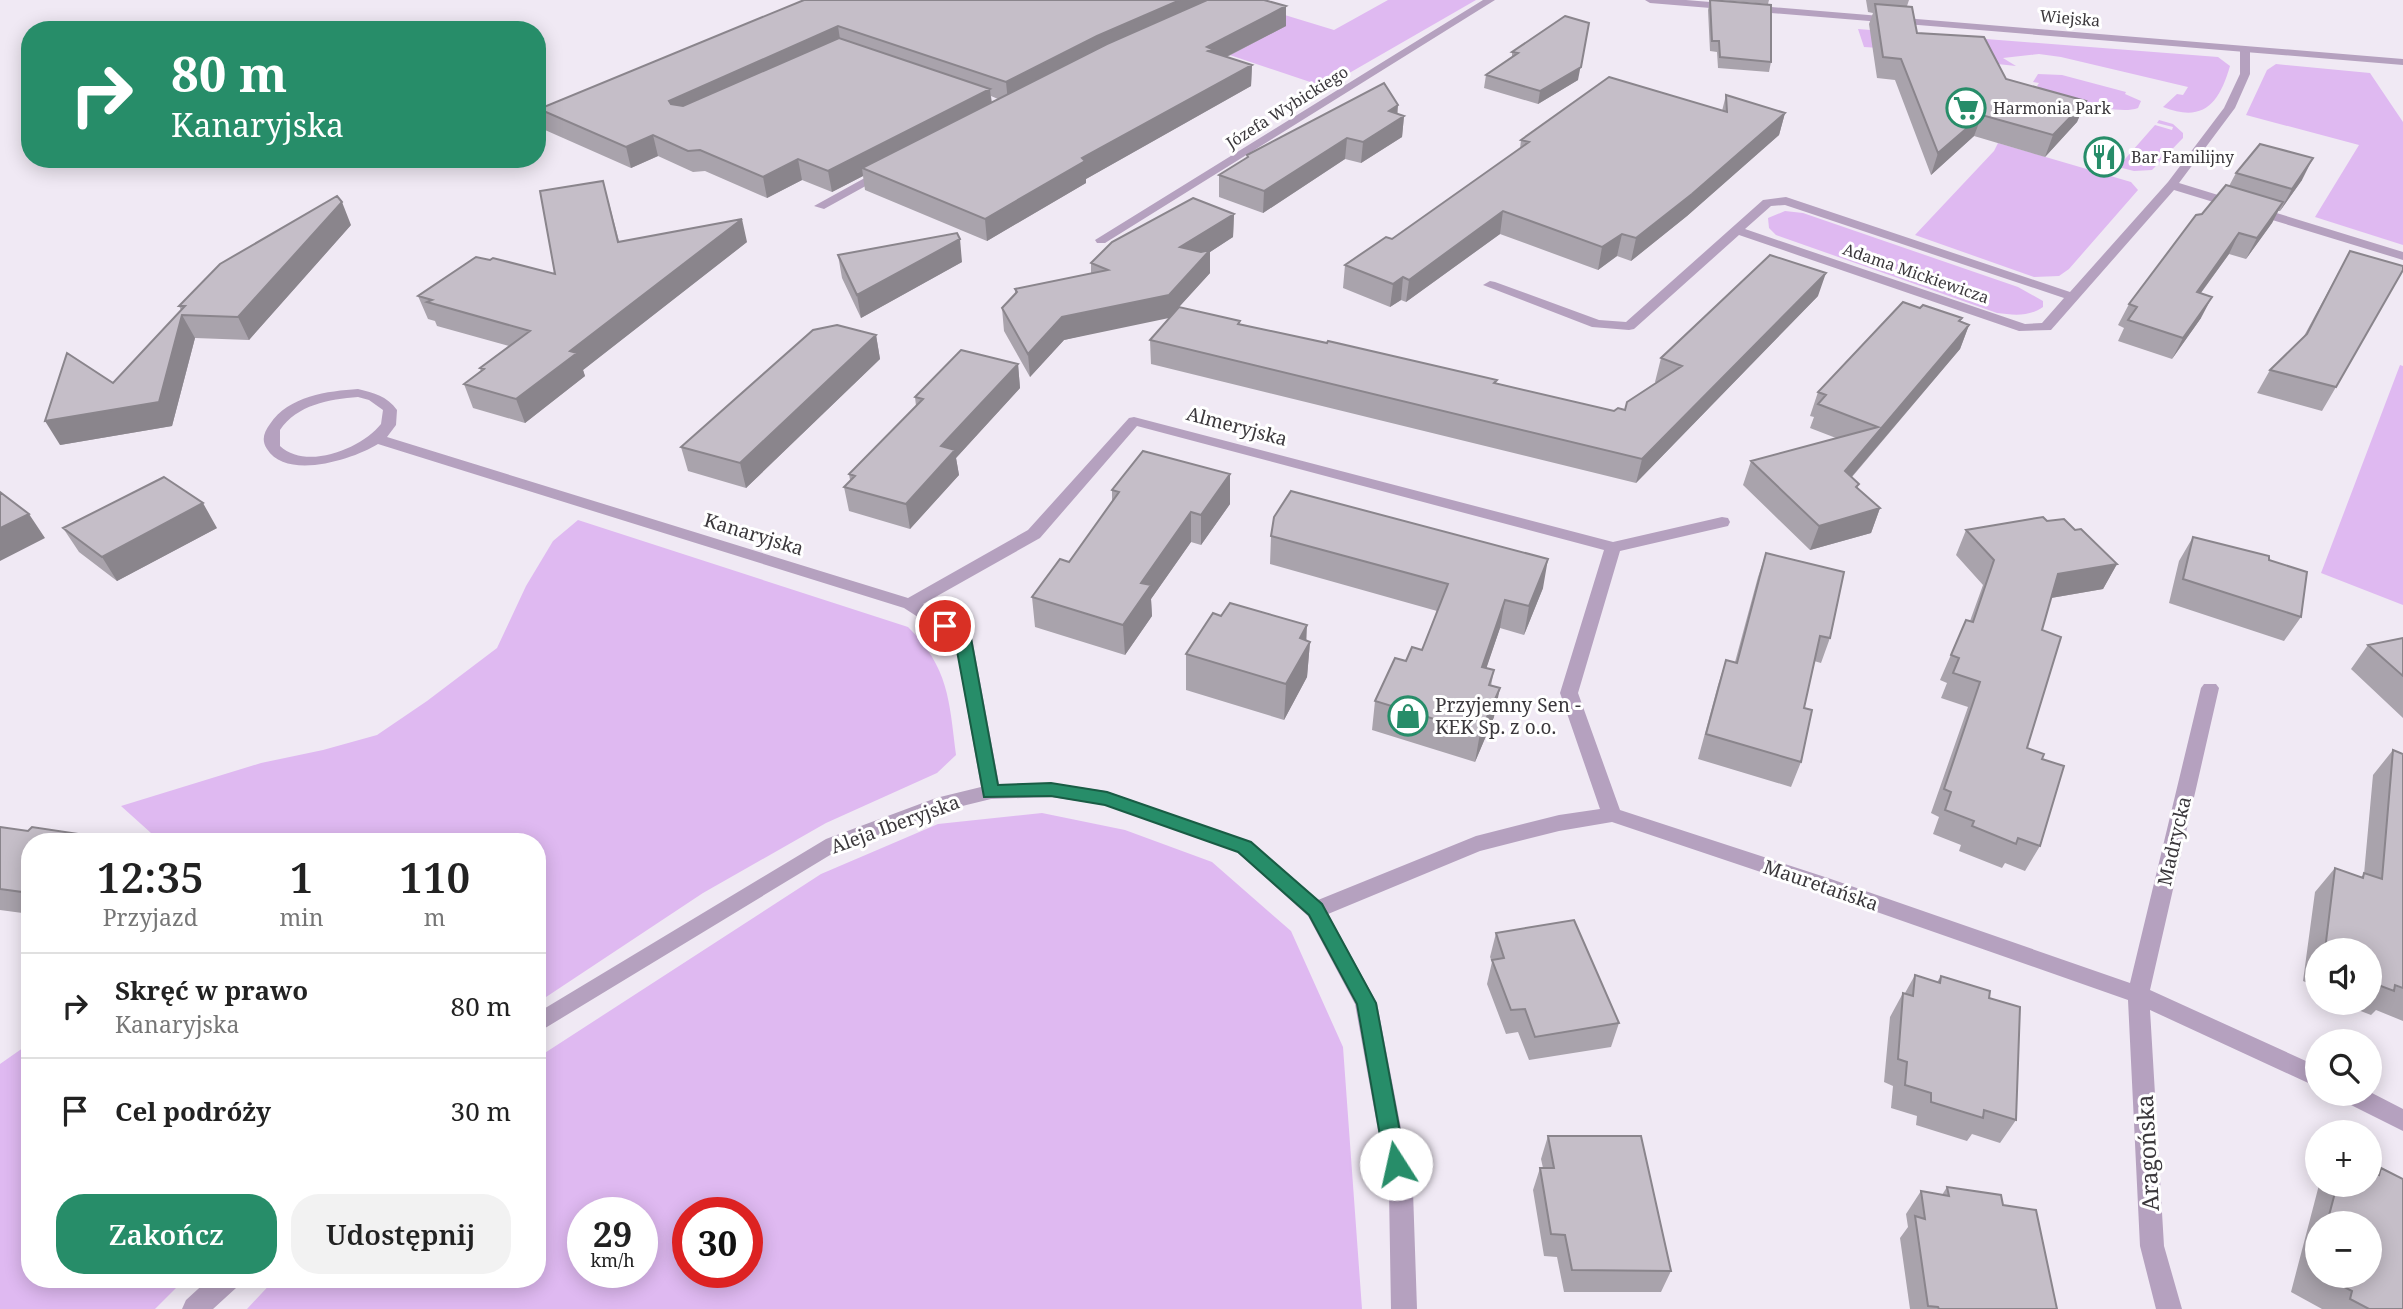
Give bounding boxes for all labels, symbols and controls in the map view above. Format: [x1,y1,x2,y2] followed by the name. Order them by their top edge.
[2039,4,2101,32] street label: Wiejska
[171,40,287,106] text: 80 m
[56,49,147,140] icon: right
[1221,61,1352,154] street label: Józefa Wybickiego
[1945,87,1987,129] supermarket icon: Harmonia Park
[1993,97,2111,119] place label: Harmonia Park
[171,103,344,146] text: Kanaryjska
[2083,136,2125,178] restaurant icon: Bar Familijny
[2131,146,2235,168] place label: Bar Familijny
[1840,238,1992,308] street label: Adama Mickiewicza
[1184,400,1290,452] street label: Almeryjska
[701,507,807,561] street label: Kanaryjska
[915,596,975,656] pin
[926,607,964,645] icon: arrive
[1435,692,1581,740] place label: Przyjemny Sen - KEK Sp. z o.o.
[1387,695,1429,737] shop icon: Przyjemny Sen - KEK Sp. z o.o.
[827,789,963,859] street label: Aleja Iberyjska
[2151,794,2197,888] street label: Madrycka
[97,848,204,905] text: 12:35
[290,848,313,905] text: 1
[399,848,470,905] text: 110
[1760,853,1882,917] street label: Mauretańska
[103,901,198,933] text: Przyjazd
[280,901,324,933] text: min
[424,901,446,933] text: m
[2305,938,2382,1288] map controls
[2305,938,2382,1015] button: sound
[115,972,308,1008] text: Skręć w prawo
[56,987,94,1025] icon: right
[451,988,511,1024] text: 80 m
[115,1008,239,1040] text: Kanaryjska
[2305,1029,2382,1106] button: search
[56,1092,94,1130] icon: arrive
[115,1093,271,1129] text: Cel podróży
[451,1093,511,1129] text: 30 m
[2128,1094,2166,1212] street label: Aragońska
[2305,1120,2382,1197] button: +
[1359,1127,1433,1201] position arrow
[56,1194,277,1274] button: Zakończ
[291,1194,511,1274] button: Udostępnij
[672,1197,763,1288] speed limit sign: 30
[593,1210,632,1257] text: 29
[2305,1211,2382,1288] button: −
[590,1248,635,1272] text: km/h

